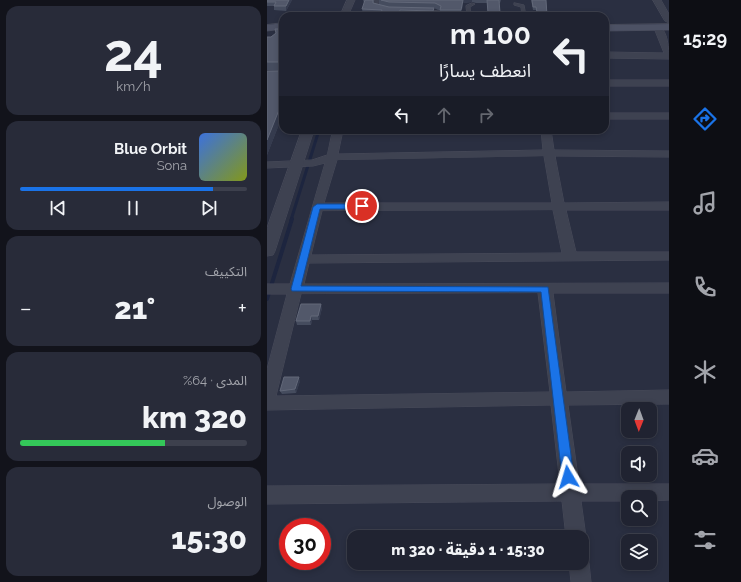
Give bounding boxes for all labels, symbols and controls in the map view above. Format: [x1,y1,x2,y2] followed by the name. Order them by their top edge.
[450,18,531,51] text: 100 m
[104,22,163,83] text: 24
[545,28,597,80] icon: left
[683,28,727,49] text: 15:29
[439,60,531,81] text: انعطف يسارًا
[116,79,151,94] text: km/h
[391,104,413,126] icon: left
[433,104,455,126] icon: ahead
[475,104,497,126] icon: right
[691,105,719,133] icon: directions
[114,140,187,158] text: Blue Orbit
[157,158,187,173] text: Sona
[345,189,379,223] pin
[691,189,719,217] icon: music
[351,195,373,217] icon: arrive
[47,197,69,219] icon: previous
[122,197,144,219] icon: pause
[198,197,220,219] icon: next
[205,264,247,279] text: التكييف
[691,273,719,301] icon: phone
[114,291,155,326] text: 21°
[20,295,32,321] text: −
[238,295,247,321] text: +
[691,358,719,386] icon: climate
[183,373,247,388] text: المدى · 64%
[142,400,247,435] text: 320 km
[621,402,657,438] north arrow
[621,402,657,570] map controls
[691,442,719,470] icon: car
[621,446,657,482] button: sound
[547,456,589,498] position arrow
[621,490,657,526] button: search
[207,494,247,509] text: الوصول
[279,518,331,570] speed limit sign: 30
[171,521,247,556] text: 15:30
[691,526,719,554] icon: filters
[621,534,657,570] button: layers
[391,541,545,559] text: 15:30 · 1 دقيقة · 320 m

